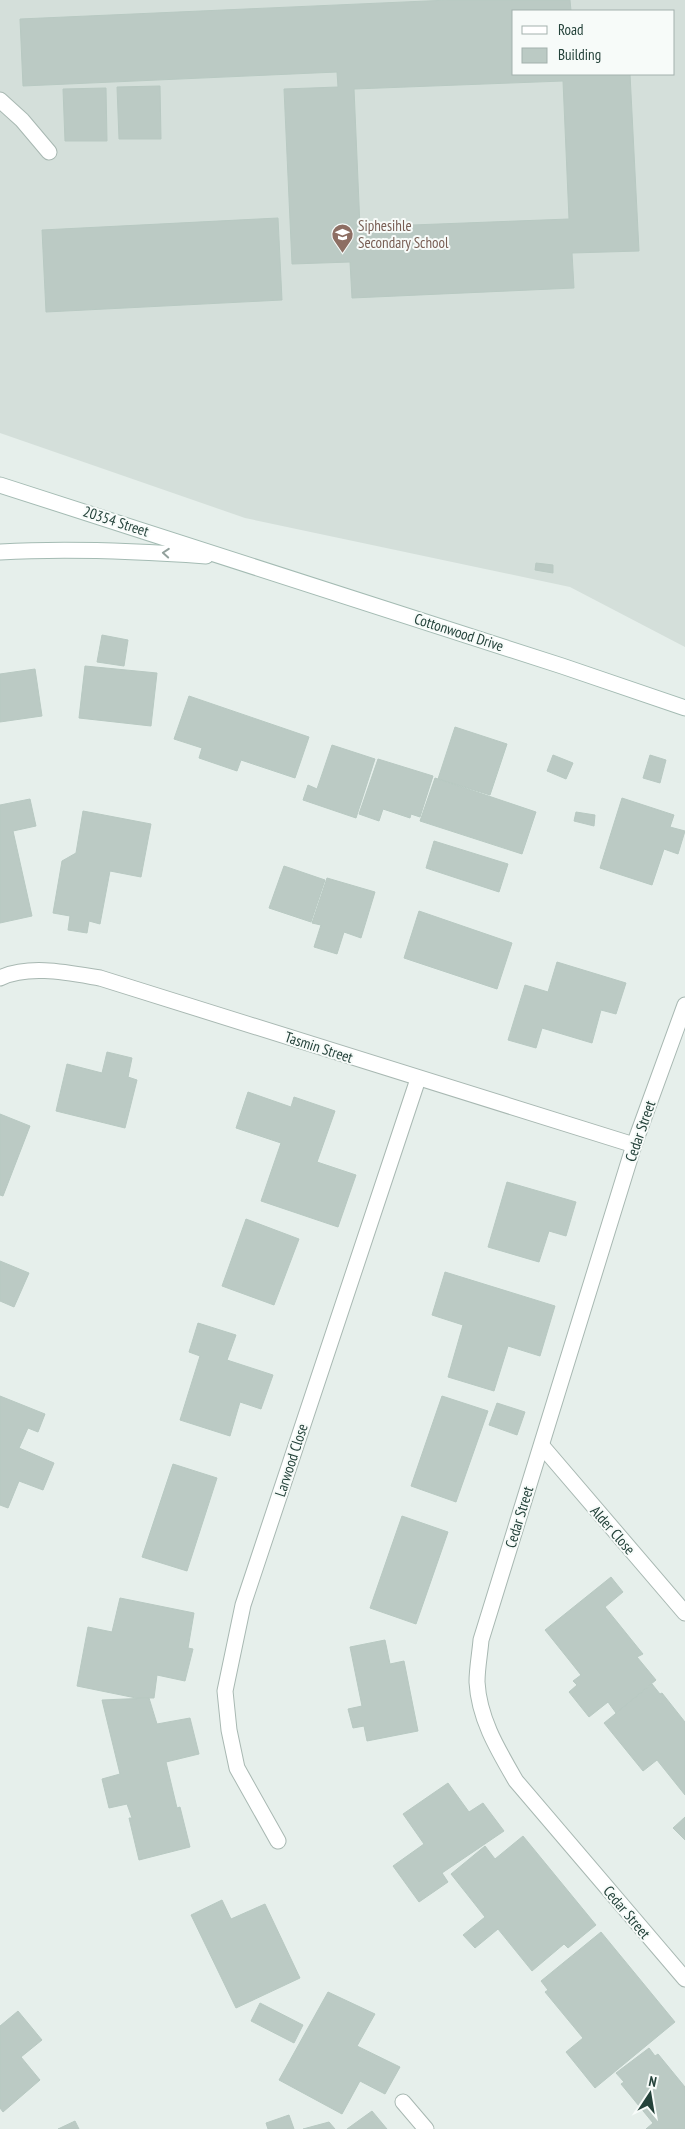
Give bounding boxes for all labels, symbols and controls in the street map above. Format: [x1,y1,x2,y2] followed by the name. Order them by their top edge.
[512,10,675,75] legend
[558,20,584,39] text: Road
[558,45,601,64] text: Building
[358,216,449,252] place label: Siphesihle Secondary School
[330,222,354,253] school or university icon: Siphesihle Secondary School
[81,501,151,541] street label: 20354 Street
[162,548,170,559] one-way arrow
[412,609,506,655] street label: Cottonwood Drive
[283,1027,355,1067] street label: Tasmin Street
[621,1098,659,1164] street label: Cedar Street
[270,1421,312,1499] street label: Larwood Close
[501,1484,537,1550] street label: Cedar Street
[587,1502,639,1558] street label: Alder Close
[599,1882,655,1942] street label: Cedar Street
[625,2069,675,2119] north arrow
[647,2072,658,2091] text: N

